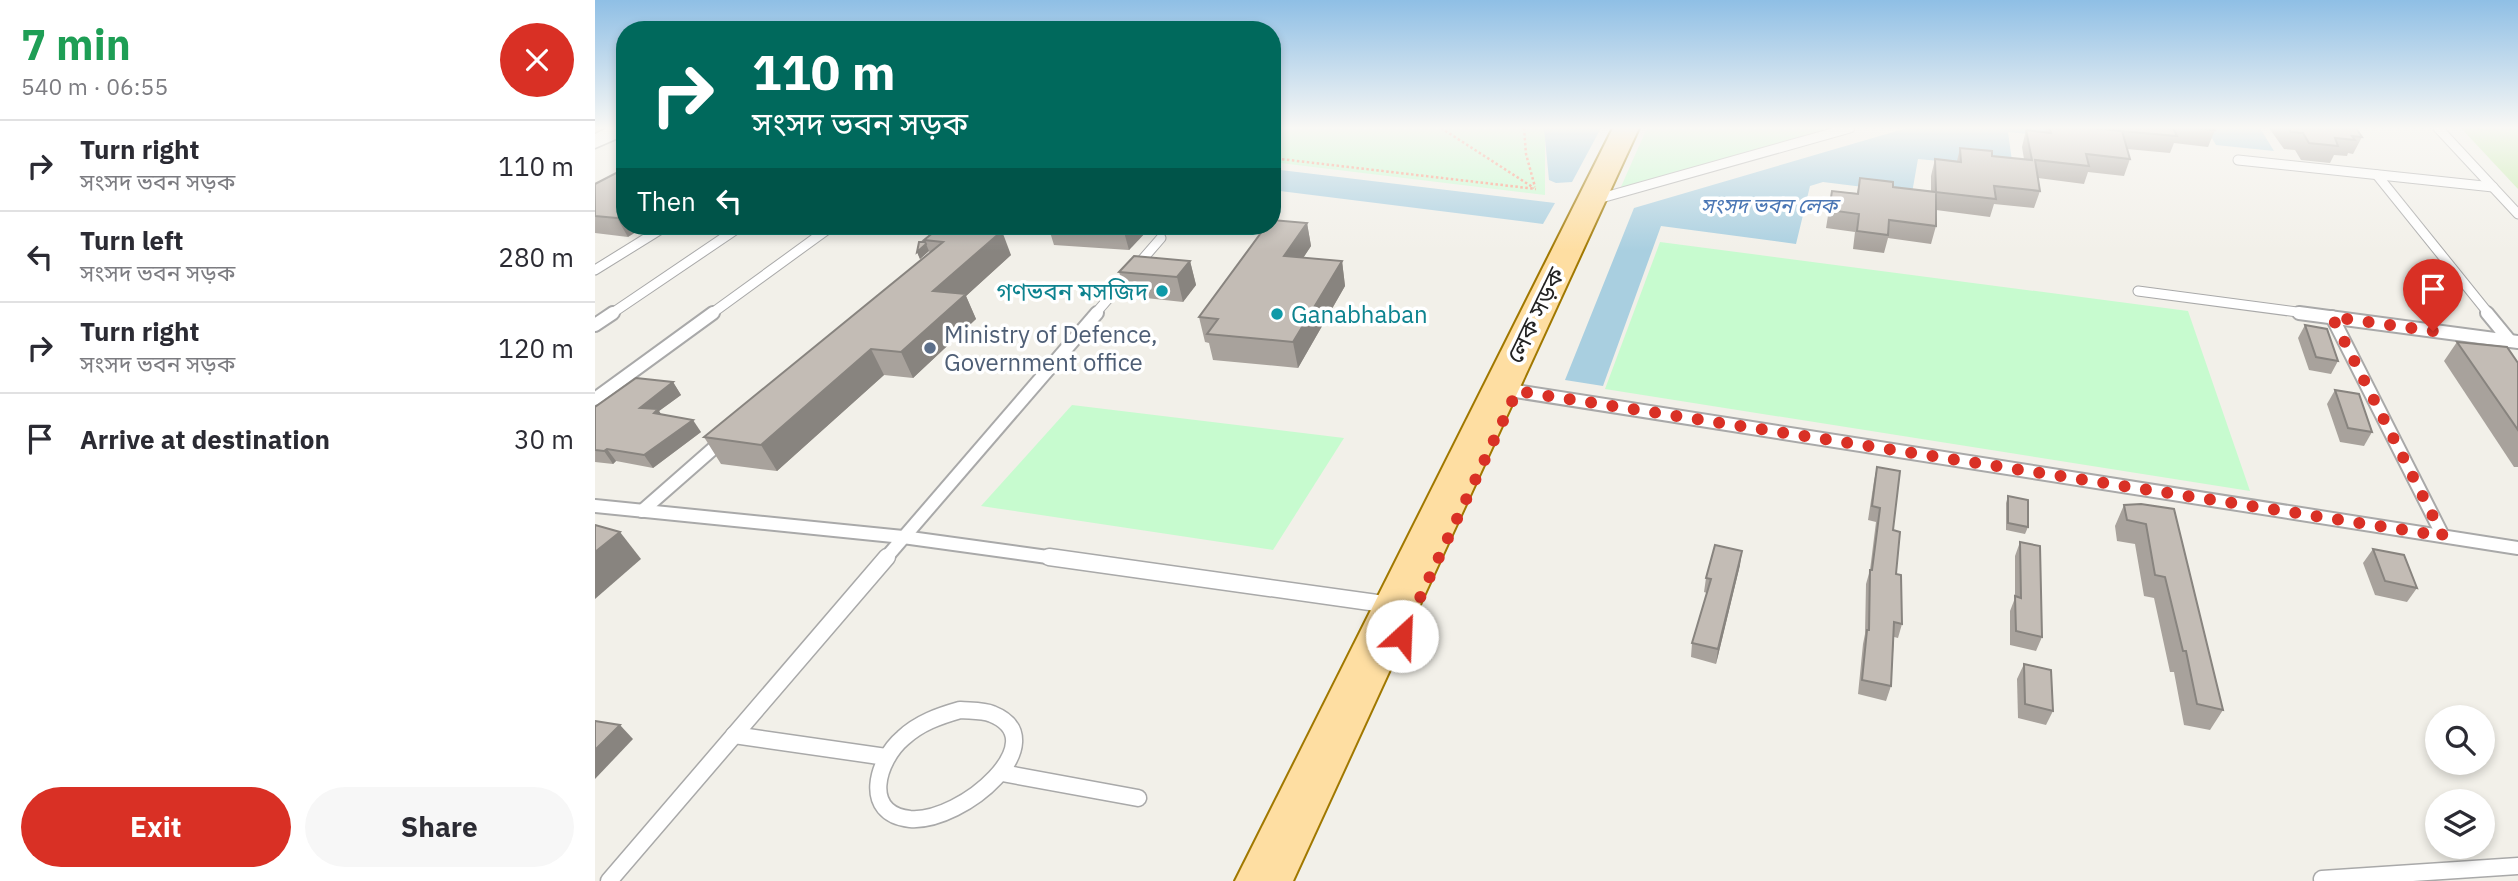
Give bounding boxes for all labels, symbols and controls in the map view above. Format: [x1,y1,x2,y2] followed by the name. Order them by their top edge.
[21,17,131,72] text: 7 min
[500,23,574,97] button: close
[752,40,896,103] text: 110 m
[637,49,728,140] icon: right
[21,71,168,101] text: 540 m · 06:55
[752,102,968,144] text: সংসদ ভবন সড়ক
[80,132,199,166] text: Turn right
[21,147,59,185] icon: right
[498,149,574,183] text: 110 m
[80,166,235,196] text: সংসদ ভবন সড়ক
[710,182,748,220] icon: left
[637,184,696,218] text: Then
[1701,191,1841,219] water label: সংসদ ভবন লেক
[80,223,183,257] text: Turn left
[21,238,59,276] icon: left
[498,240,574,274] text: 280 m
[80,257,235,287] text: সংসদ ভবন সড়ক
[2403,259,2463,331] pin
[1498,261,1572,368] street label: লেক সড়ক
[2414,270,2452,308] icon: arrive
[996,275,1149,307] place label: গণভবন মসজিদ
[1154,283,1170,299] marker: গণভবন মসজিদ
[1291,298,1428,330] place label: Ganabhaban
[1269,306,1285,322] marker: Ganabhaban
[80,314,199,348] text: Turn right
[944,318,1157,378] place label: Ministry of Defence, Government office
[21,329,59,367] icon: right
[498,331,574,365] text: 120 m
[922,340,938,356] marker: Ministry of Defence, Government office
[80,348,235,378] text: সংসদ ভবন সড়ক
[21,420,59,458] icon: arrive
[80,422,330,456] text: Arrive at destination
[514,422,574,456] text: 30 m
[1365,599,1439,673] position arrow
[2425,705,2495,859] map controls
[2425,705,2495,775] button: search
[21,787,291,867] button: Exit
[305,787,574,867] button: Share
[2425,789,2495,859] button: layers

